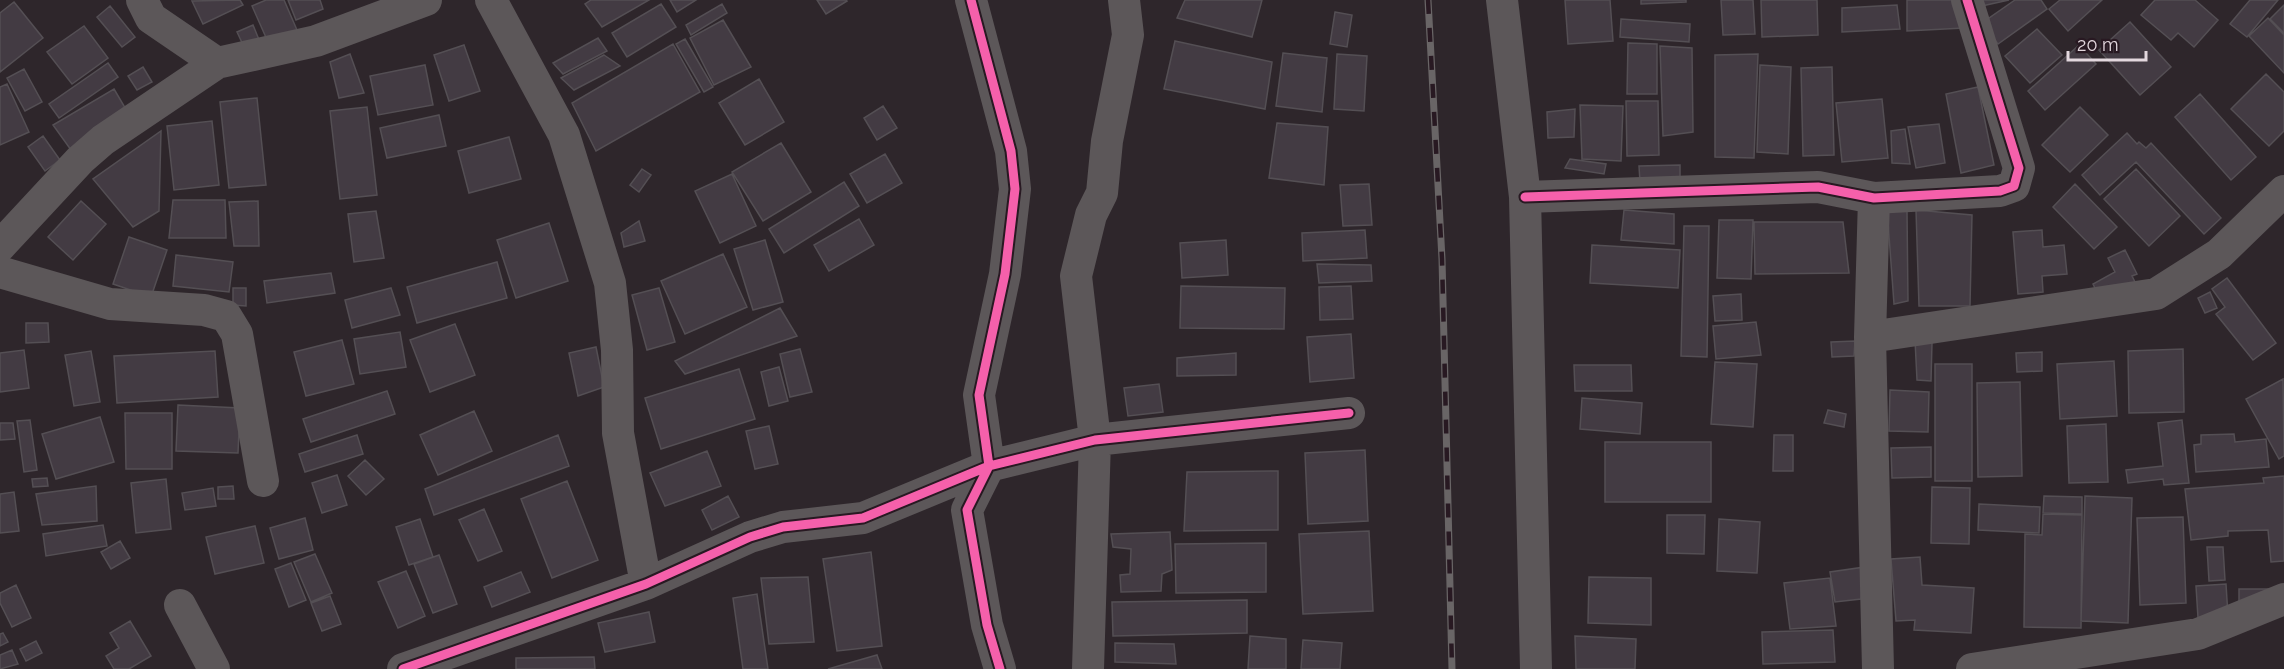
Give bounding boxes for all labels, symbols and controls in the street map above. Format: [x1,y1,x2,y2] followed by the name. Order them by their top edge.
[2068,24,2146,62] scale bar
[2077,34,2119,55] text: 20 m

